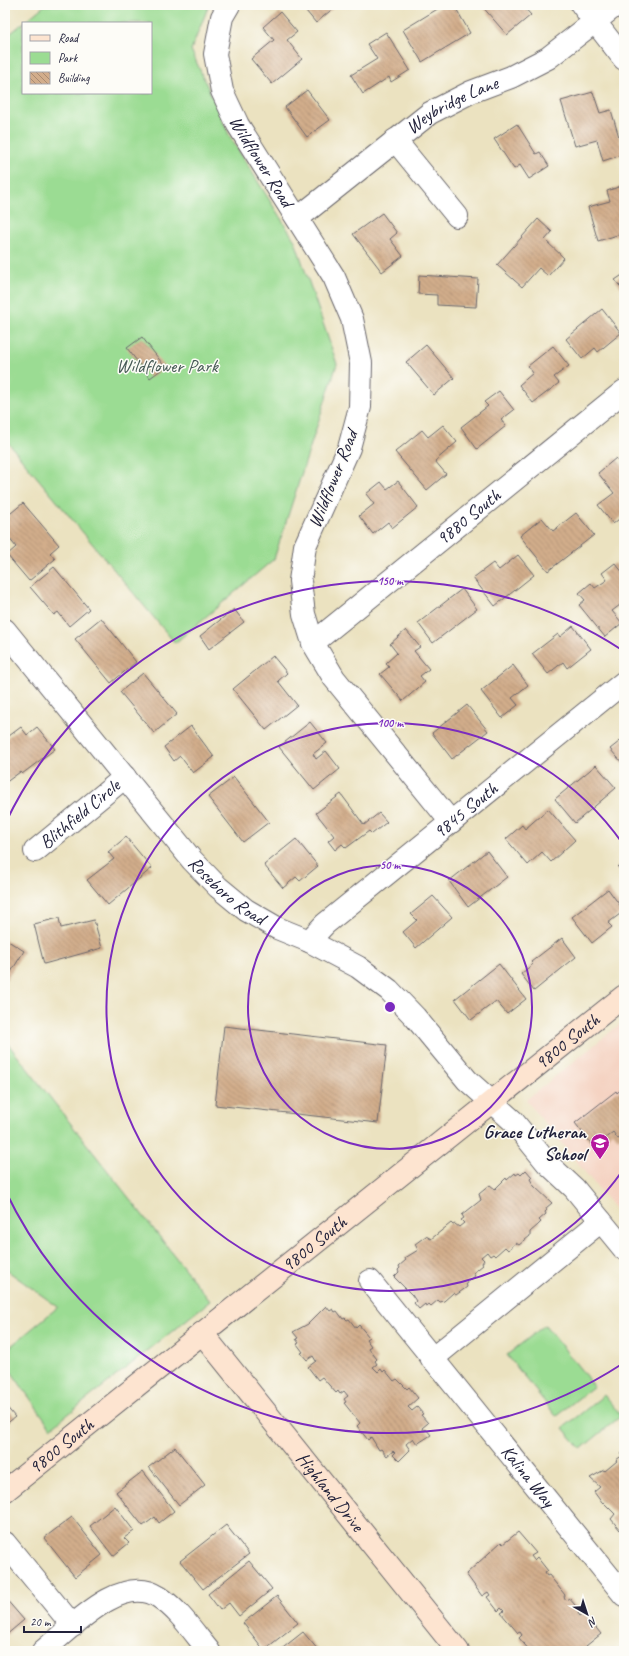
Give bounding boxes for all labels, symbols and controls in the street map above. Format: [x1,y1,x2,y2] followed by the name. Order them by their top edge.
[22,22,152,94] legend
[58,30,80,46] text: Road
[58,50,79,66] text: Park
[58,70,90,86] text: Building
[401,70,503,139] street label: Weybridge Lane
[224,112,301,215] street label: Wildflower Road
[116,354,220,378] park label: Wildflower Park
[303,423,365,531] street label: Wildflower Road
[431,483,507,551] street label: 9880 South
[377,573,404,589] text: 150 m
[377,715,404,731] text: 100 m
[35,773,126,854] street label: Blithfield Circle
[428,776,504,844] street label: 9845 South
[183,851,272,932] street label: Roseboro Road
[380,857,401,873] text: 50 m
[383,1000,397,1014] centre of rings
[530,1007,606,1075] street label: 9800 South
[484,1120,590,1166] place label: Grace Lutheran School
[589,1132,611,1160] school or university icon: Grace Lutheran School
[277,1210,353,1277] street label: 9800 South
[24,1412,100,1479] street label: 9800 South
[495,1440,561,1513] street label: Kalina Way
[291,1447,370,1538] street label: Highland Drive
[567,1594,607,1634] north arrow
[24,1608,81,1634] scale bar
[30,1614,52,1630] text: 20 m
[585,1614,600,1631] text: N

